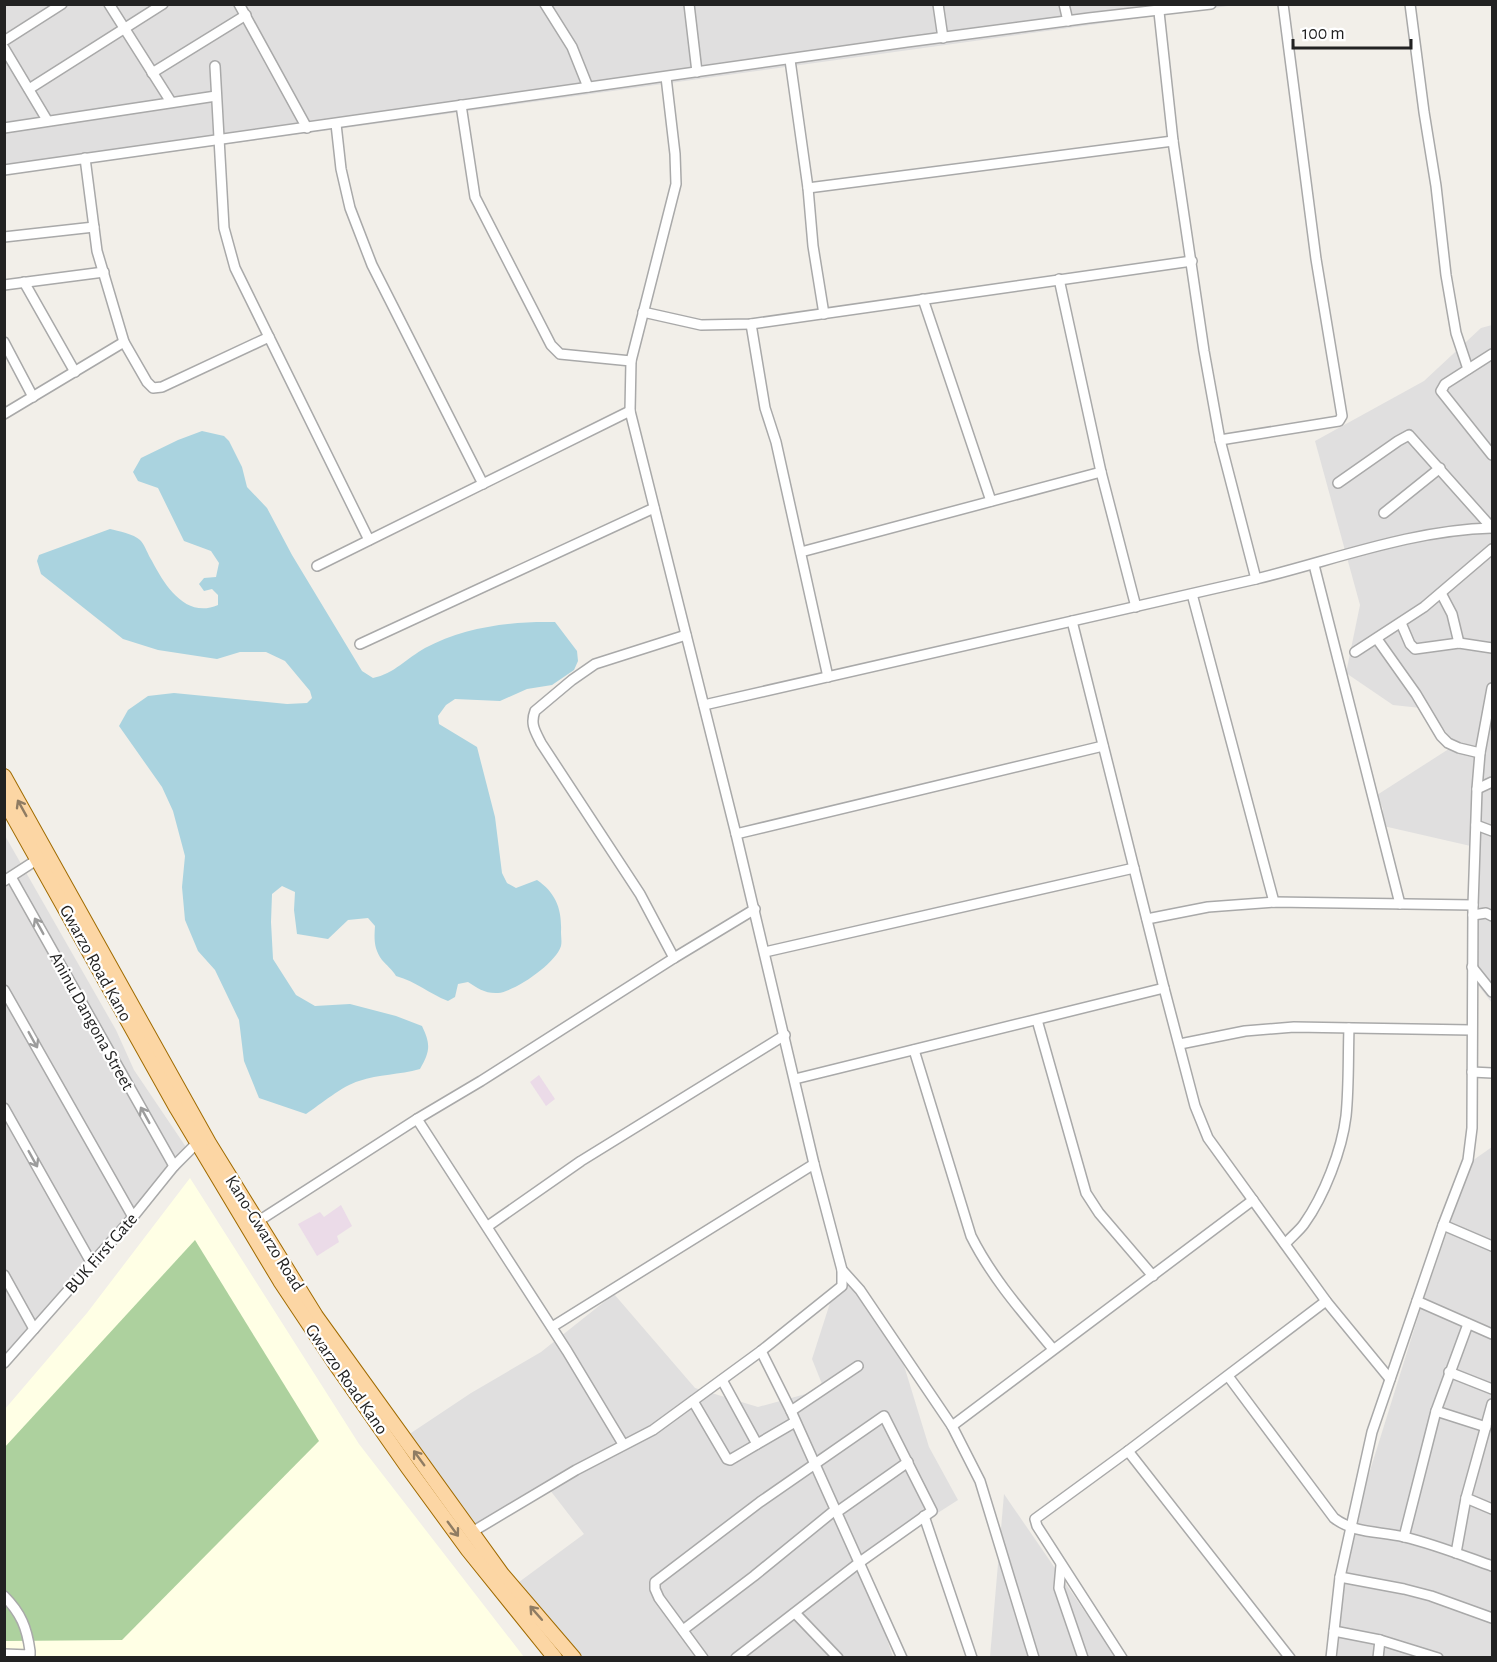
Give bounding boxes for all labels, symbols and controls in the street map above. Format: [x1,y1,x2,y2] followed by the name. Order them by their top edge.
[1293,12,1412,50] scale bar
[1302,25,1345,43] text: 100 m
[16,800,28,817] one-way arrow
[56,902,135,1025] street label: Gwarzo Road Kano
[33,918,44,936] one-way arrow
[46,949,137,1094] street label: Aninu Dangona Street
[28,1031,39,1049] one-way arrow
[139,1107,151,1124] one-way arrow
[27,1150,39,1167] one-way arrow
[221,1173,307,1294] street label: Kano-Gwarzo Road
[62,1210,141,1297] street label: BUK First Gate
[302,1321,391,1438] street label: Gwarzo Road Kano
[412,1450,425,1466] one-way arrow
[447,1521,459,1537] one-way arrow
[529,1606,543,1621] one-way arrow

